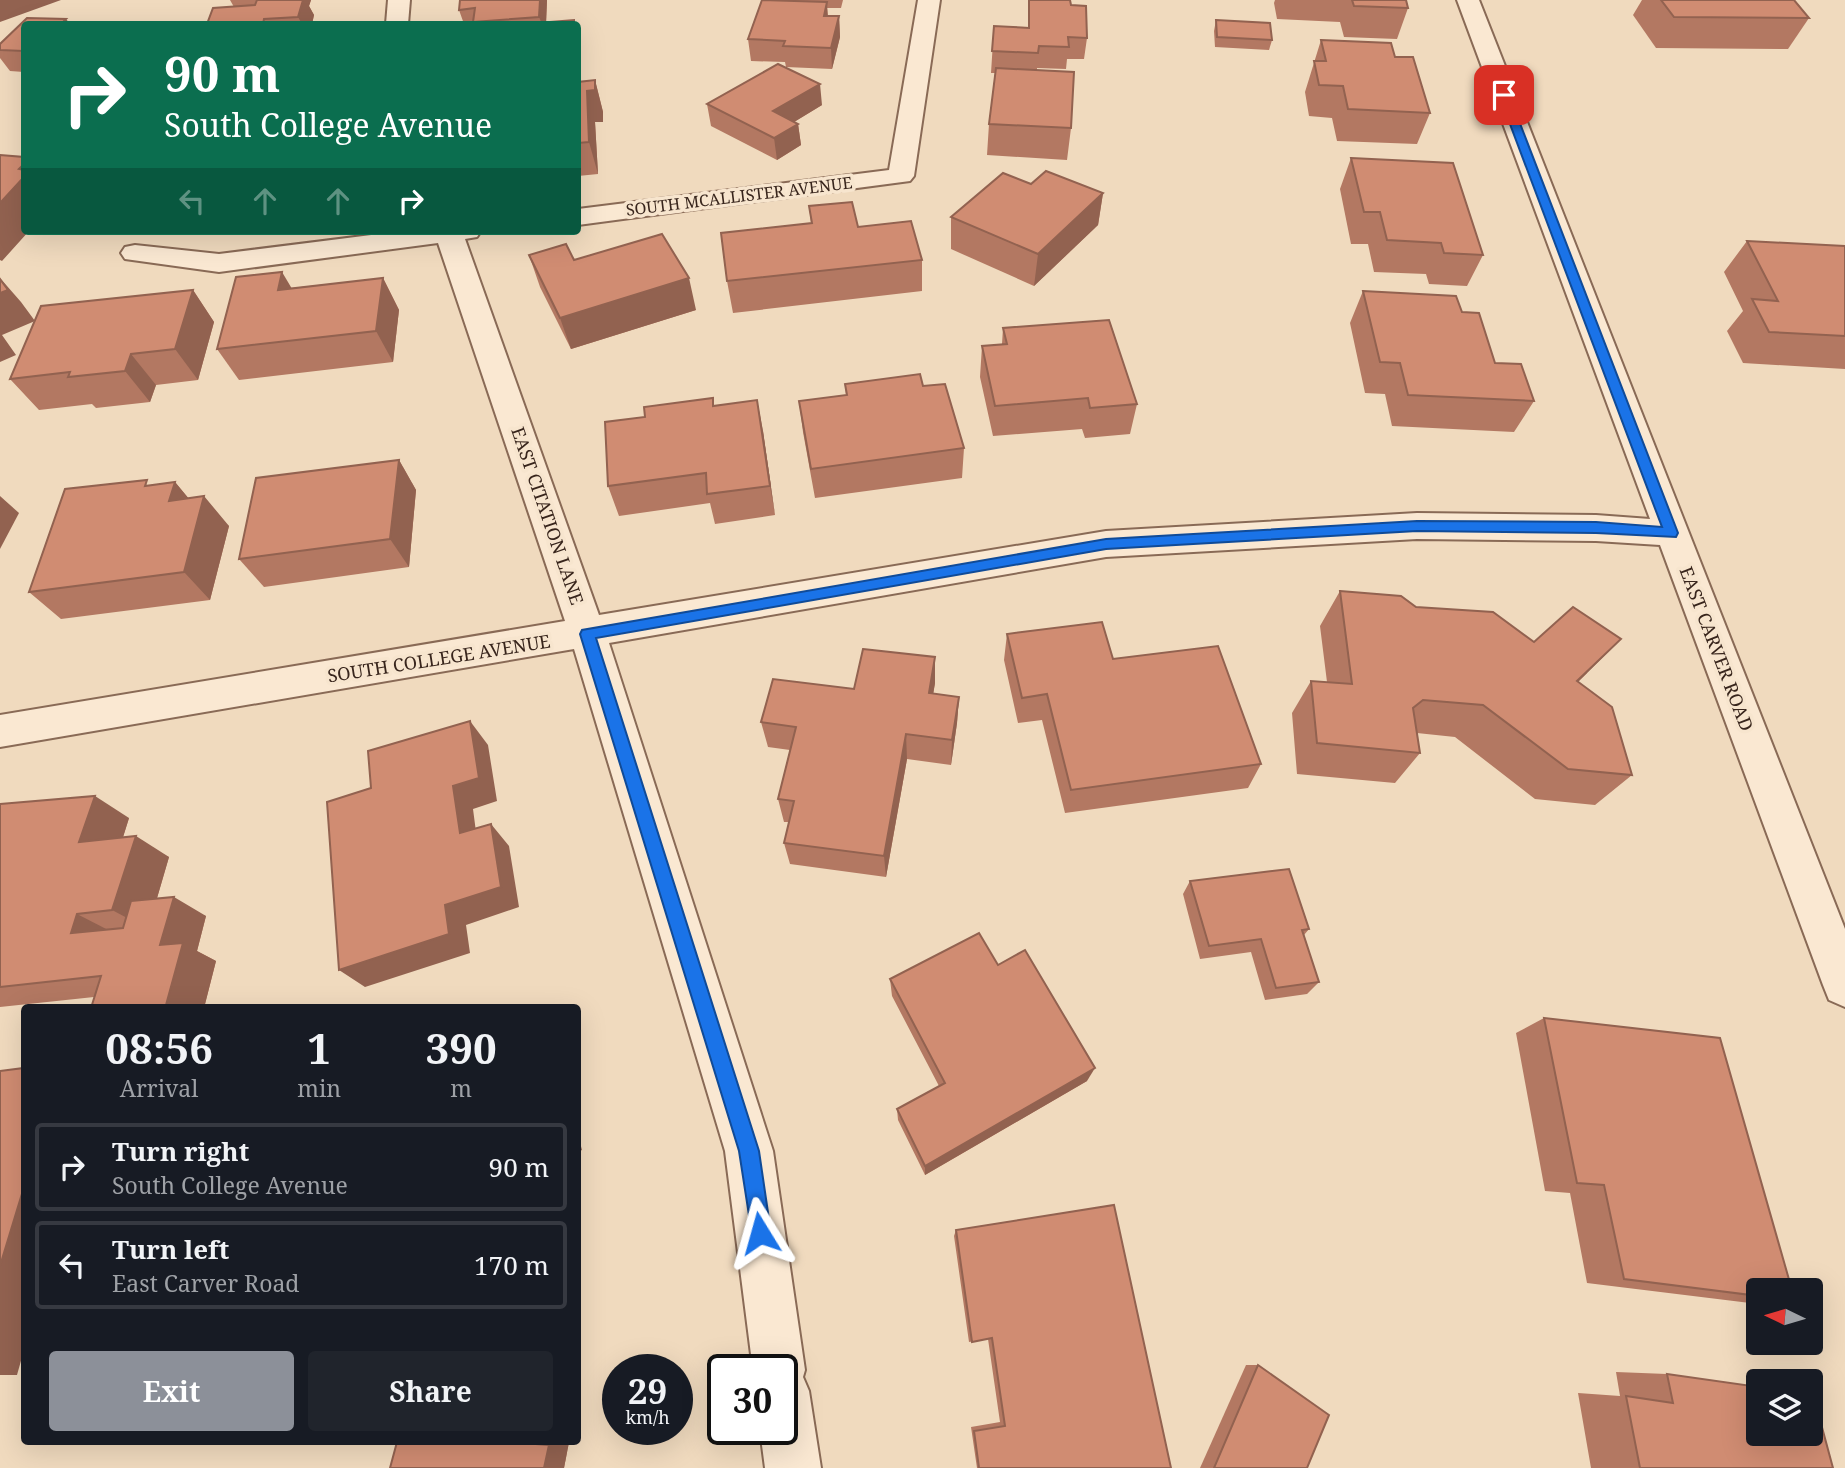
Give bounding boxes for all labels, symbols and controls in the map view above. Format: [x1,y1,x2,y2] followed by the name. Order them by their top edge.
[164,40,280,106] text: 90 m
[49,49,140,140] icon: right
[1474,65,1534,125] pin
[1485,76,1523,114] icon: arrive
[164,103,492,146] text: South College Avenue
[625,171,853,221] street label: SOUTH MCALLISTER AVENUE
[173,182,211,220] icon: left
[246,182,284,220] icon: ahead
[319,182,357,220] icon: ahead
[392,182,430,220] icon: right
[506,424,590,608] street label: EAST CITATION LANE
[1675,563,1759,734] street label: EAST CARVER ROAD
[326,629,552,687] street label: SOUTH COLLEGE AVENUE
[105,1019,213,1076] text: 08:56
[307,1019,331,1076] text: 1
[425,1019,497,1076] text: 390
[120,1072,198,1104] text: Arrival
[297,1072,341,1104] text: min
[450,1072,472,1104] text: m
[112,1133,249,1169] text: Turn right
[53,1148,91,1186] icon: right
[489,1149,549,1185] text: 90 m
[112,1169,348,1201] text: South College Avenue
[723,1196,797,1270] position arrow
[112,1231,229,1267] text: Turn left
[53,1246,91,1284] icon: left
[474,1247,549,1283] text: 170 m
[112,1267,300,1299] text: East Carver Road
[1746,1278,1824,1354] north arrow
[1746,1278,1823,1446] map controls
[49,1351,294,1431] button: Exit
[308,1351,553,1431] button: Share
[707,1354,798,1445] speed limit sign: 30
[628,1367,667,1414] text: 29
[1746,1369,1823,1446] button: layers
[625,1405,670,1429] text: km/h

